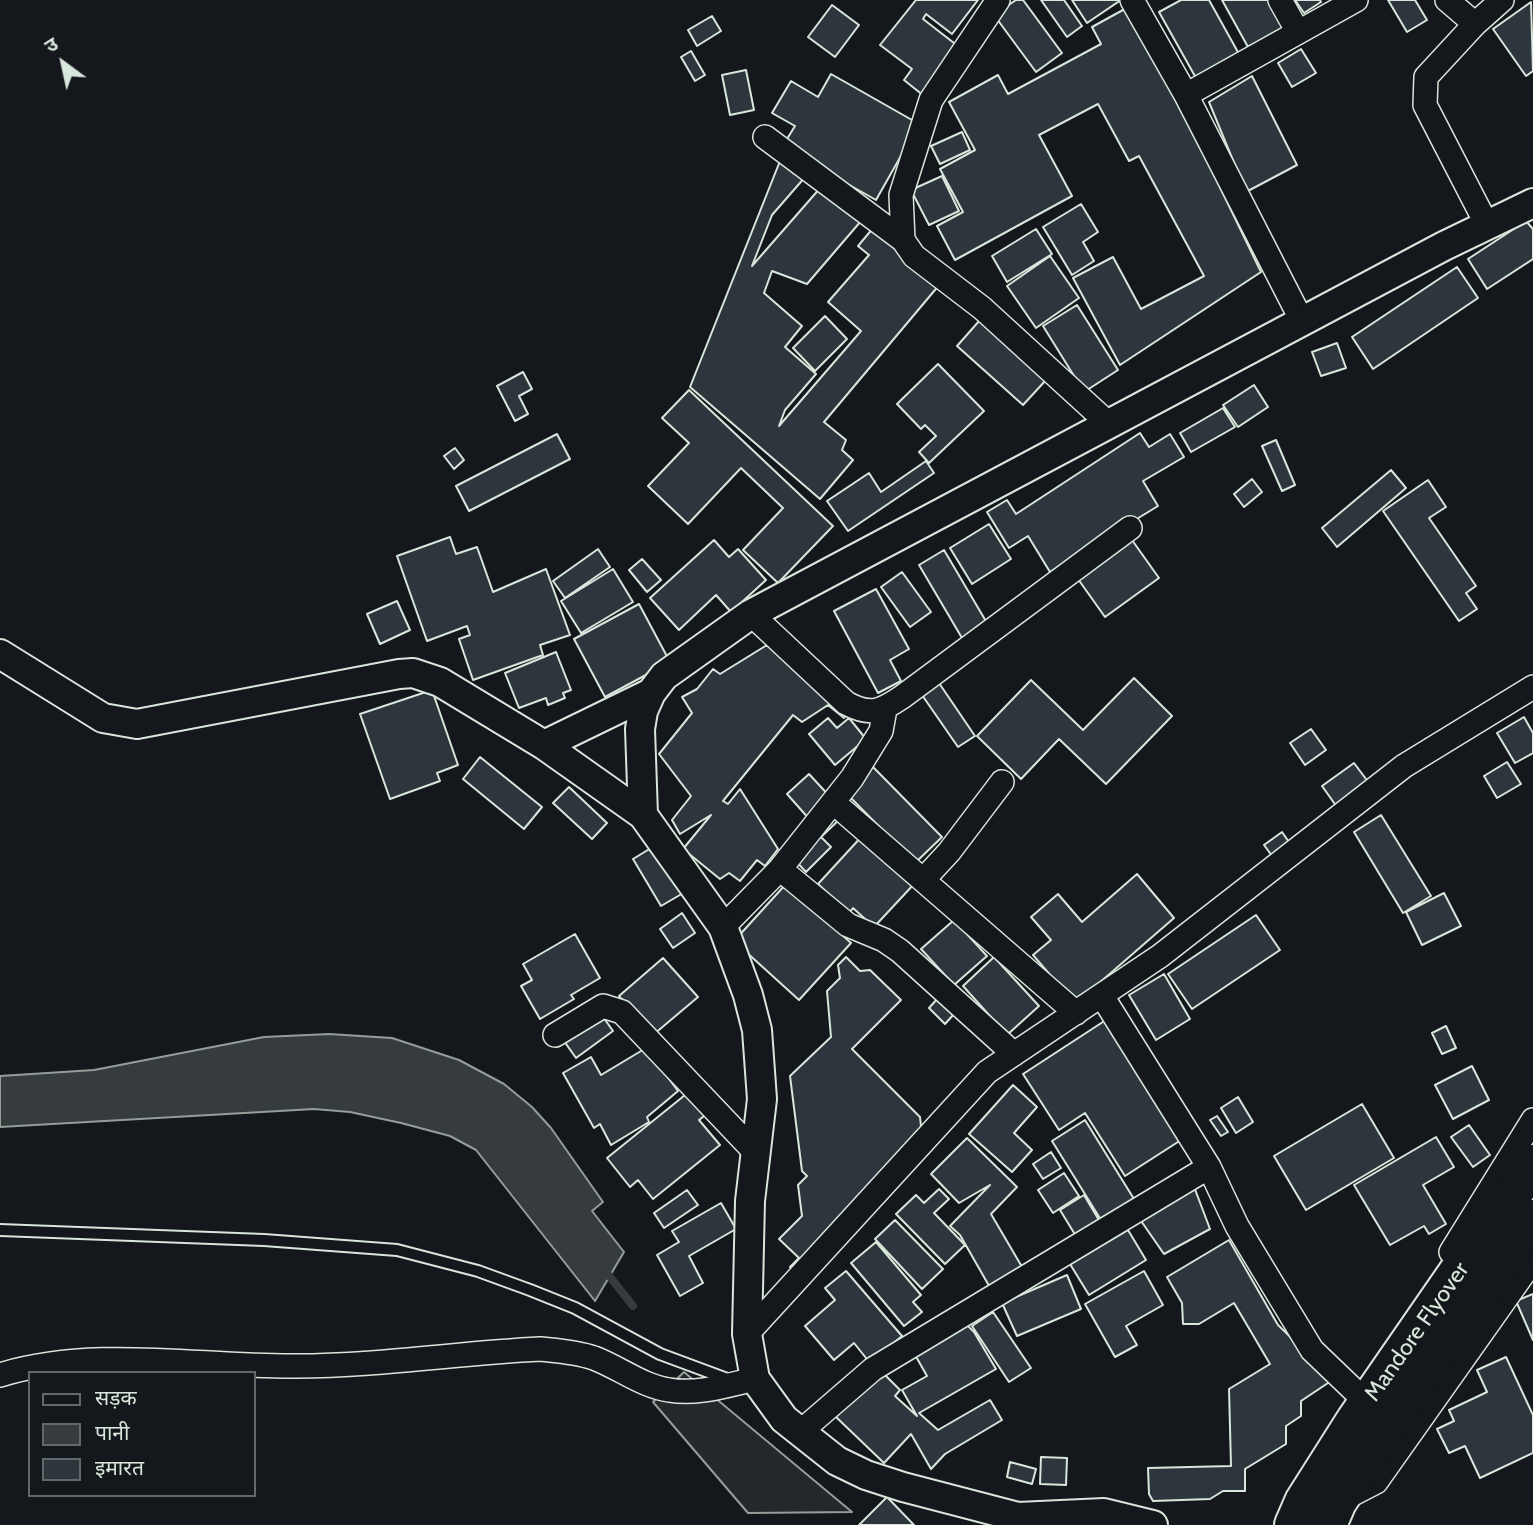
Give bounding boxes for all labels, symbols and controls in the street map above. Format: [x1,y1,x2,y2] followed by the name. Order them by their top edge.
[28,28,98,98] north arrow
[40,32,62,58] text: उ
[1359,1257,1475,1407] street label: Mandore Flyover
[28,1371,256,1497] legend
[95,1385,137,1410] text: सड़क
[95,1420,129,1445] text: पानी
[95,1455,144,1480] text: इमारत

